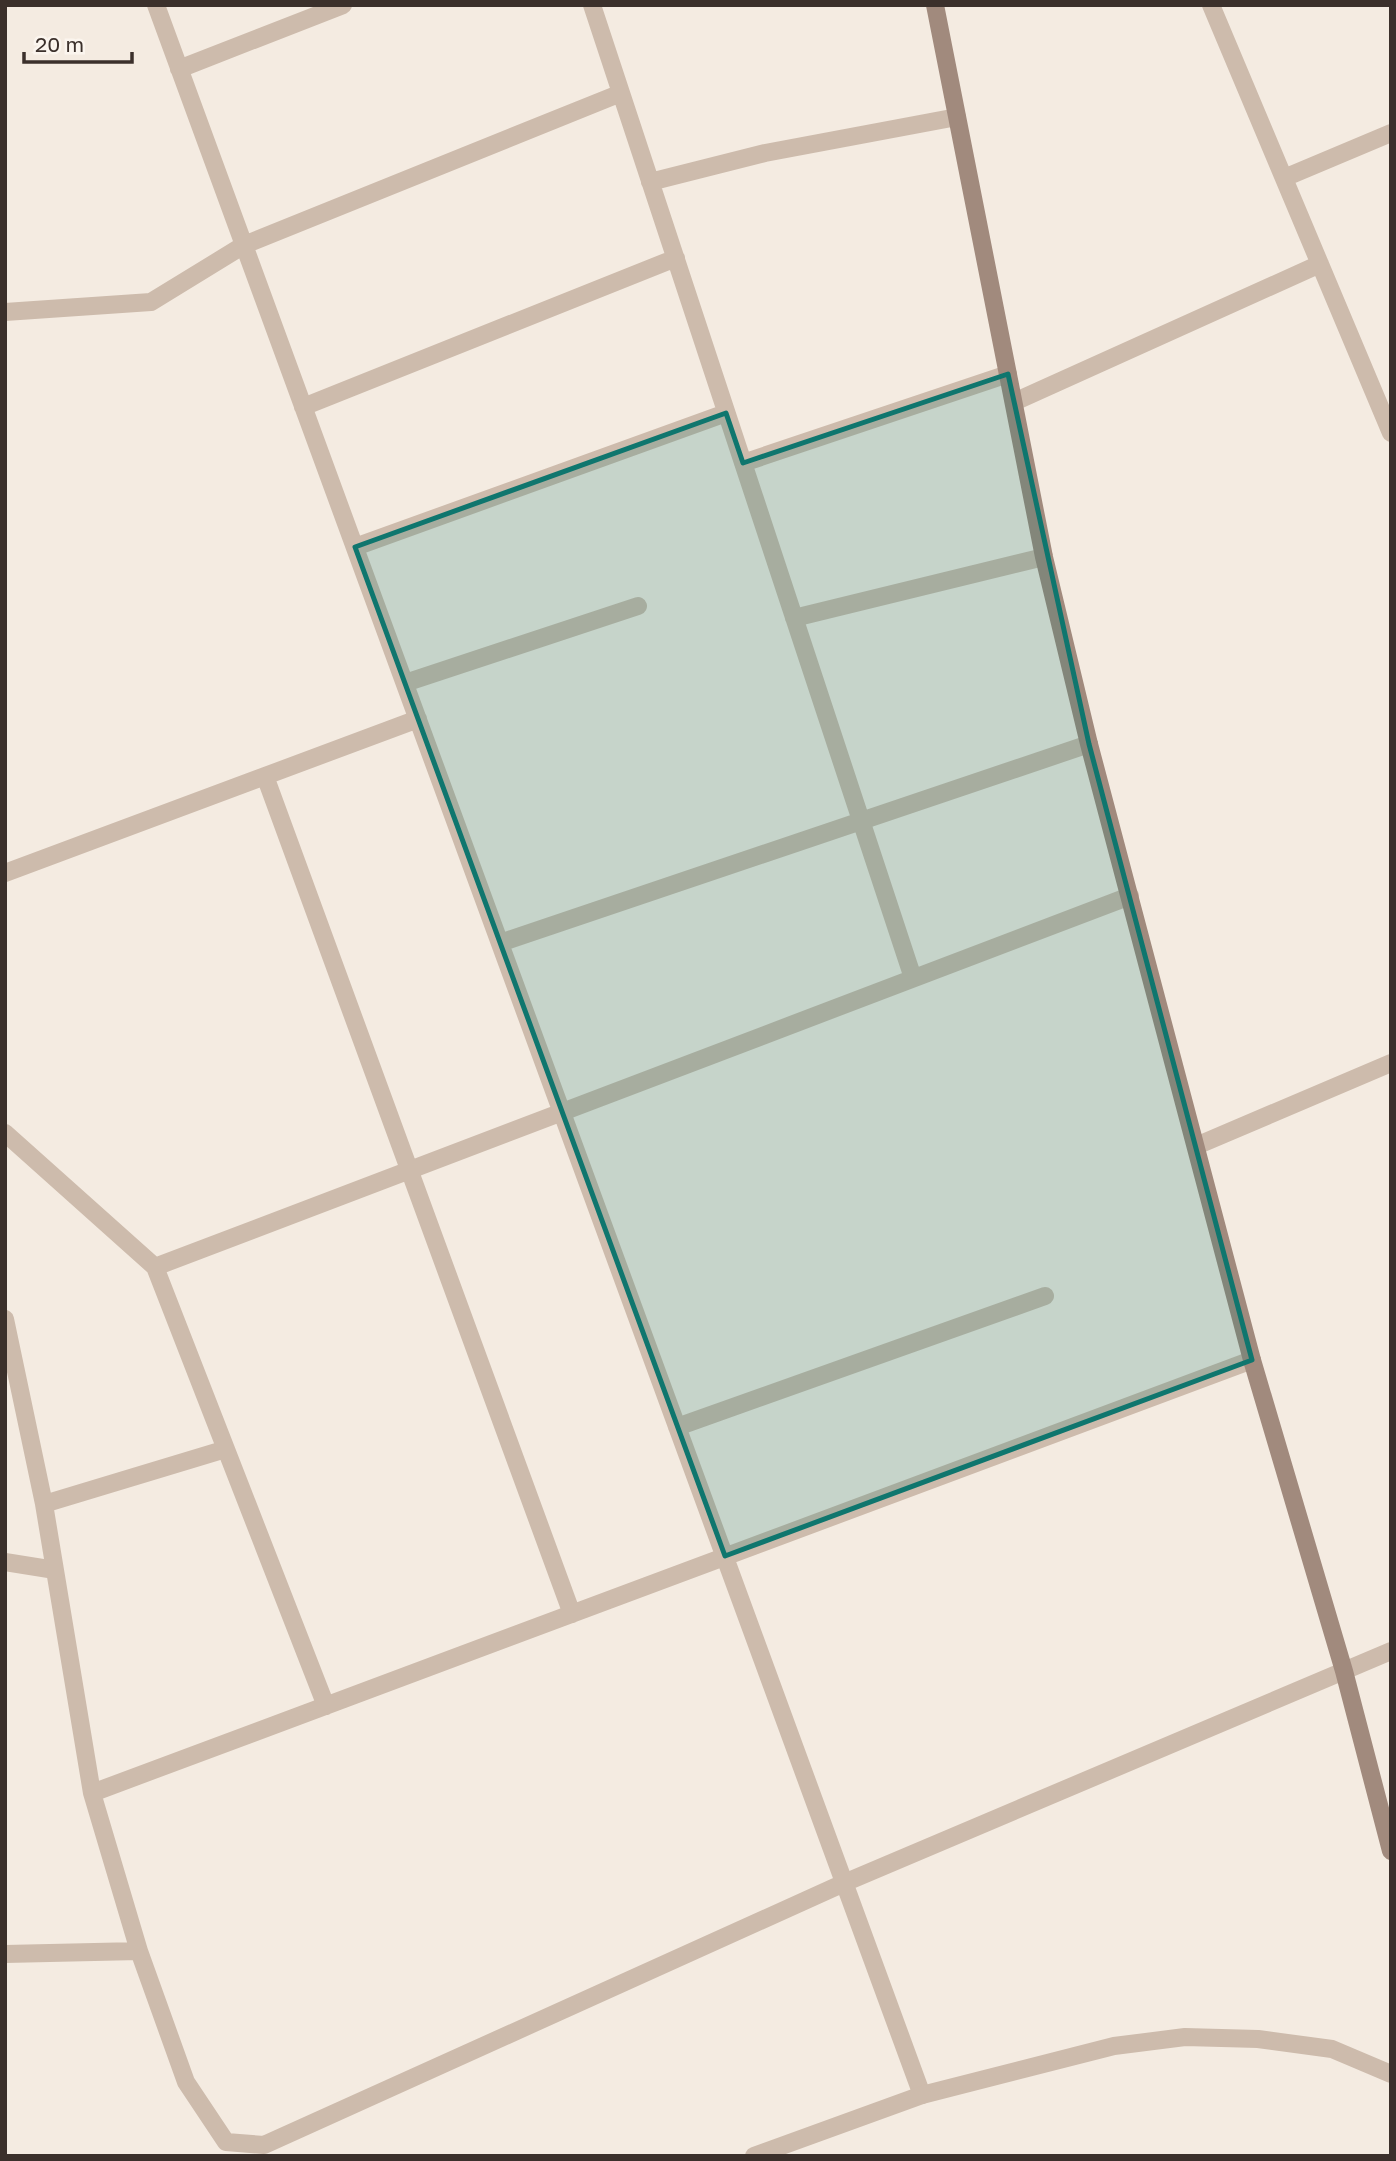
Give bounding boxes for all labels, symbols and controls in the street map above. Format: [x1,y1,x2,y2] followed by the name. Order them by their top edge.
[24,21,133,65] scale bar
[35,31,84,57] text: 20 m

